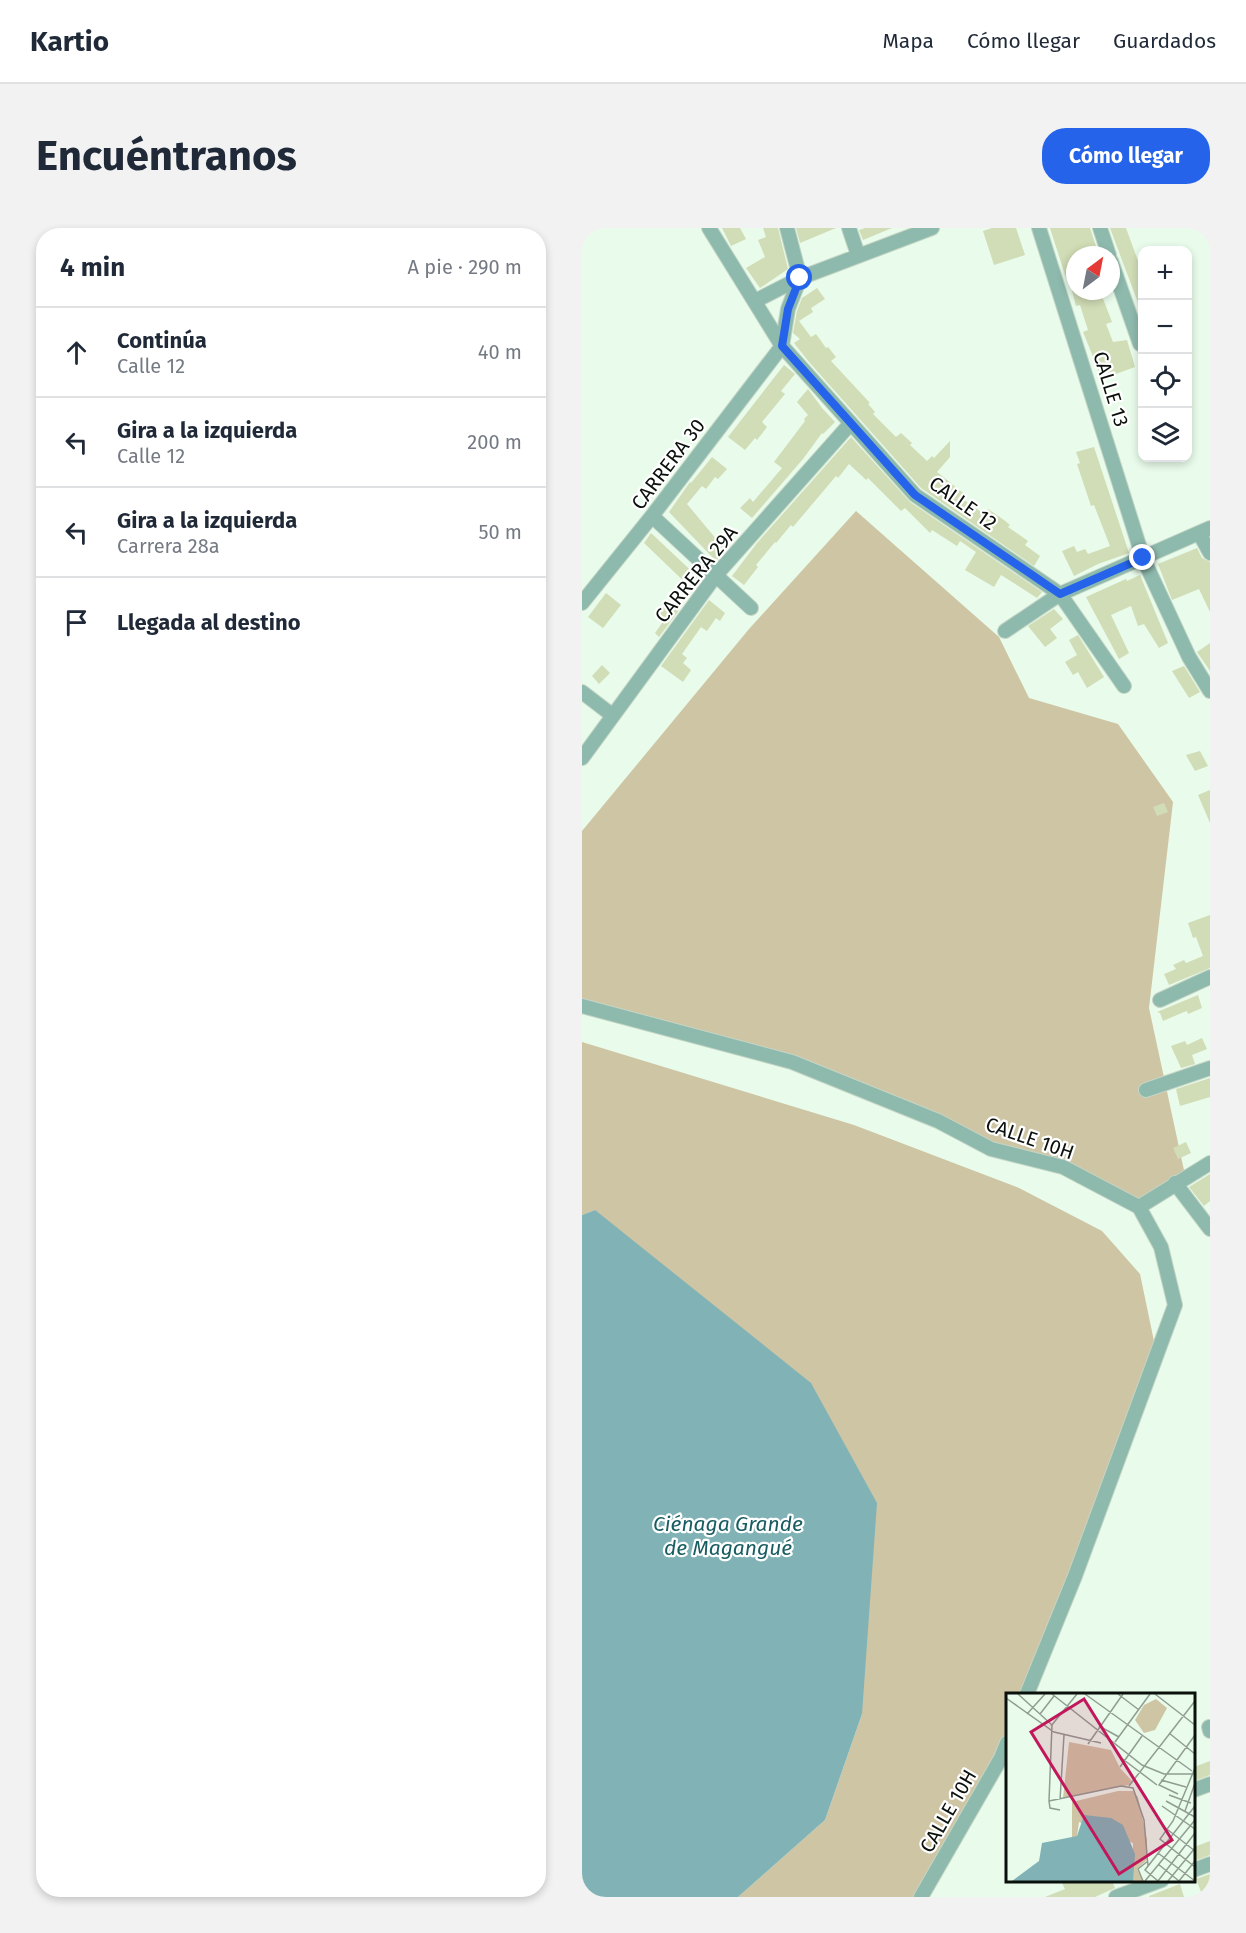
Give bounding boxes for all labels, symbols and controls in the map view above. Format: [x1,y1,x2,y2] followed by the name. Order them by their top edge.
[30,25,109,58] text: Kartio
[882,28,934,54] text: Mapa
[967,28,1080,54] text: Cómo llegar
[1113,28,1216,54] text: Guardados
[1042,128,1210,184] button: Cómo llegar
[36,131,297,181] text: Encuéntranos
[1066,246,1120,300] north arrow
[1138,246,1192,462] map controls
[1138,246,1192,300] button: +
[60,252,125,283] text: 4 min
[408,255,522,279] text: A pie · 290 m
[786,264,812,290] route start
[1138,300,1192,354] button: −
[117,327,207,354] text: Continúa
[60,336,93,369] icon: ahead
[478,340,522,364] text: 40 m
[1088,349,1134,429] street label: CALLE 13
[117,354,185,378] text: Calle 12
[1138,354,1192,408] button: locate
[1138,408,1192,462] button: layers
[626,414,710,514] street label: CARRERA 30
[117,417,297,444] text: Gira a la izquierda
[60,426,93,459] icon: left
[467,430,522,454] text: 200 m
[117,444,185,468] text: Calle 12
[925,471,1001,535] street label: CALLE 12
[117,507,297,534] text: Gira a la izquierda
[60,516,93,549] icon: left
[478,520,522,544] text: 50 m
[650,520,743,627] street label: CARRERA 29A
[117,534,220,558] text: Carrera 28a
[1129,544,1155,570] route end
[60,606,93,639] icon: arrive
[117,609,301,636] text: Llegada al destino
[983,1112,1077,1164] street label: CALLE 10H
[653,1511,803,1561] water label: Ciénaga Grande de Magangué
[1006,1693,1195,1882] inset map
[915,1765,981,1857] street label: CALLE 10H

